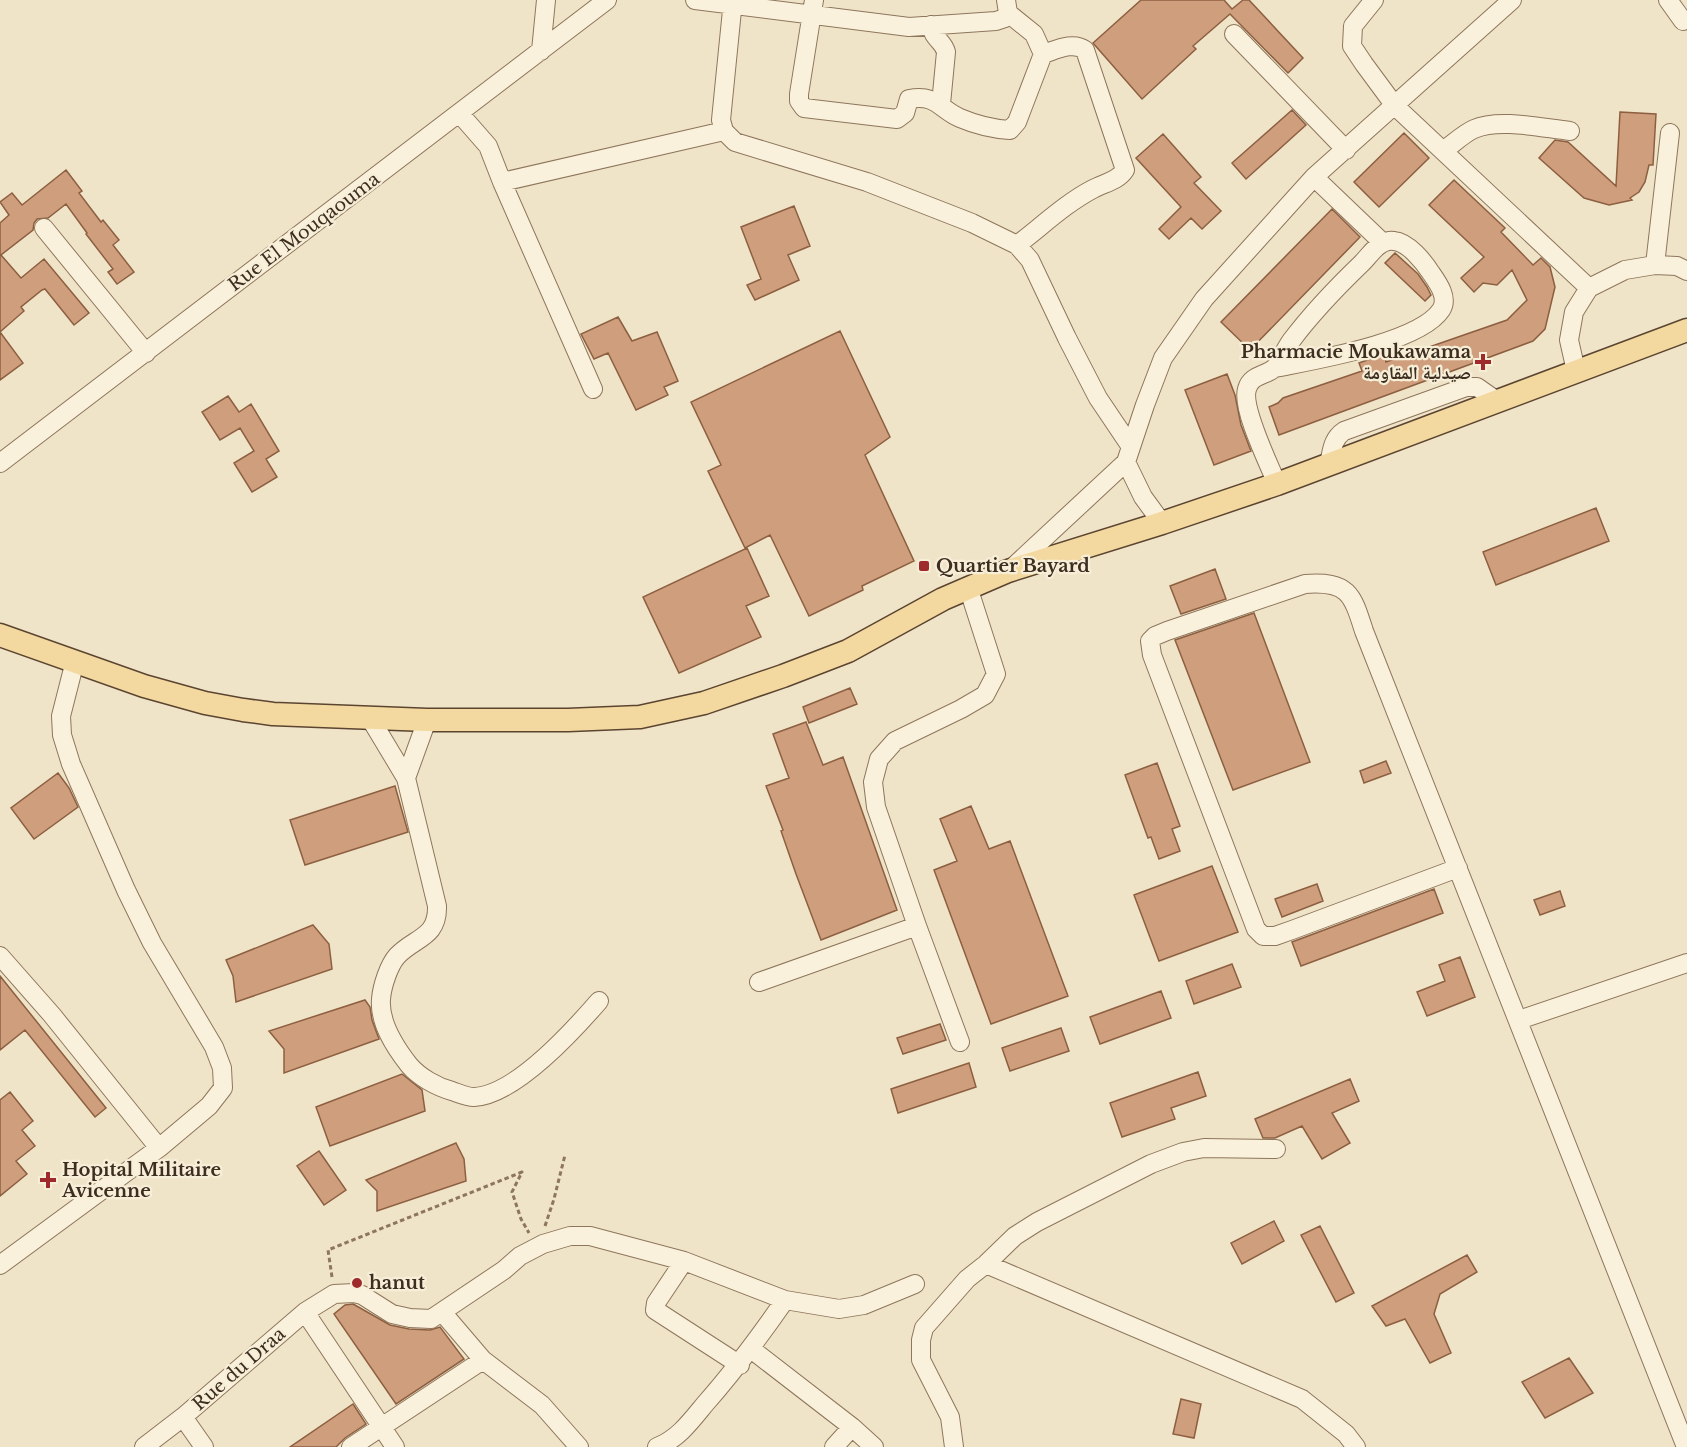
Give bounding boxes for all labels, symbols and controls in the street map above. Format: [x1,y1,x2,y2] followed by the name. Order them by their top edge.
[224,168,384,296] street label: Rue El Mouqaouma
[1241,341,1472,384] place label: Pharmacie Moukawama صيدلية المقاومة
[1476,355,1490,369] marker: Pharmacie Moukawama صيدلية المقاومة
[936,555,1090,577] place label: Quartier Bayard
[917,559,931,573] marker: Quartier Bayard
[61,1159,221,1202] place label: Hopital Militaire Avicenne
[39,1171,57,1189] marker: Hopital Militaire Avicenne
[369,1272,425,1294] place label: hanut
[350,1276,364,1290] marker: hanut
[188,1323,290,1415] street label: Rue du Draa

